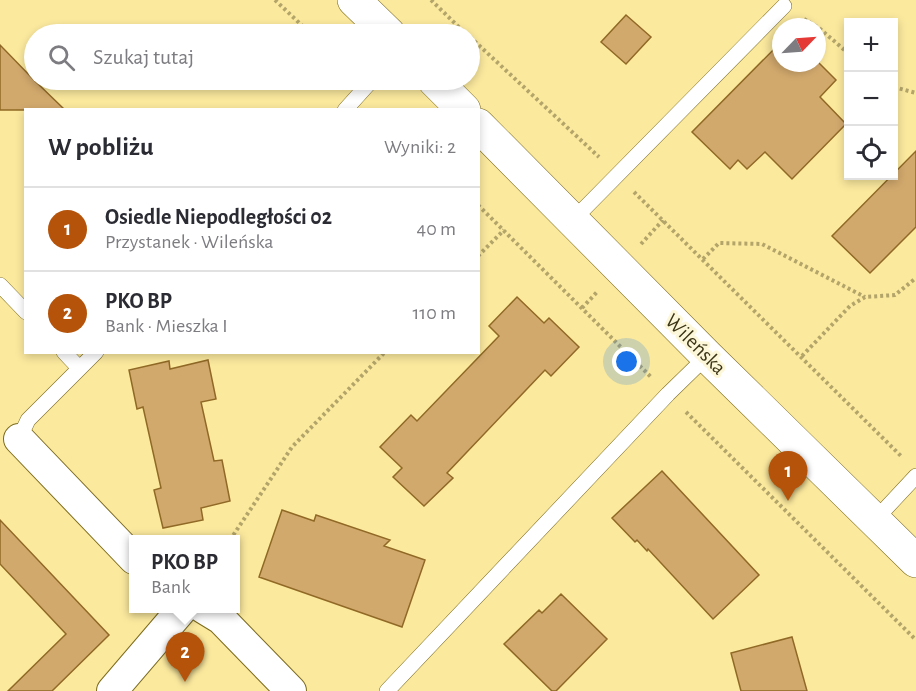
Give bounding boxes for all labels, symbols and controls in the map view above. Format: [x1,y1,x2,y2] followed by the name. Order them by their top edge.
[772,18,826,72] north arrow
[844,18,898,180] map controls
[844,18,898,72] button: +
[24,24,480,90] search box
[45,41,78,74] icon: search
[93,46,194,68] text: Szukaj tutaj
[844,72,898,126] button: −
[844,126,898,180] button: locate
[48,134,154,160] text: W pobliżu
[384,137,456,157] text: Wyniki: 2
[105,206,332,228] text: Osiedle Niepodległości 02
[64,219,71,239] text: 1
[417,219,456,239] text: 40 m
[105,232,274,252] text: Przystanek · Wileńska
[105,290,172,312] text: PKO BP
[63,303,72,323] text: 2
[412,303,456,323] text: 110 m
[661,310,730,379] street label: Wileńska
[105,316,228,336] text: Bank · Mieszka I
[612,347,641,376] your location
[768,452,808,501] pin: 1
[129,535,240,613] popup
[151,551,218,573] text: PKO BP
[151,577,190,597] text: Bank
[166,632,204,682] pin: 2

